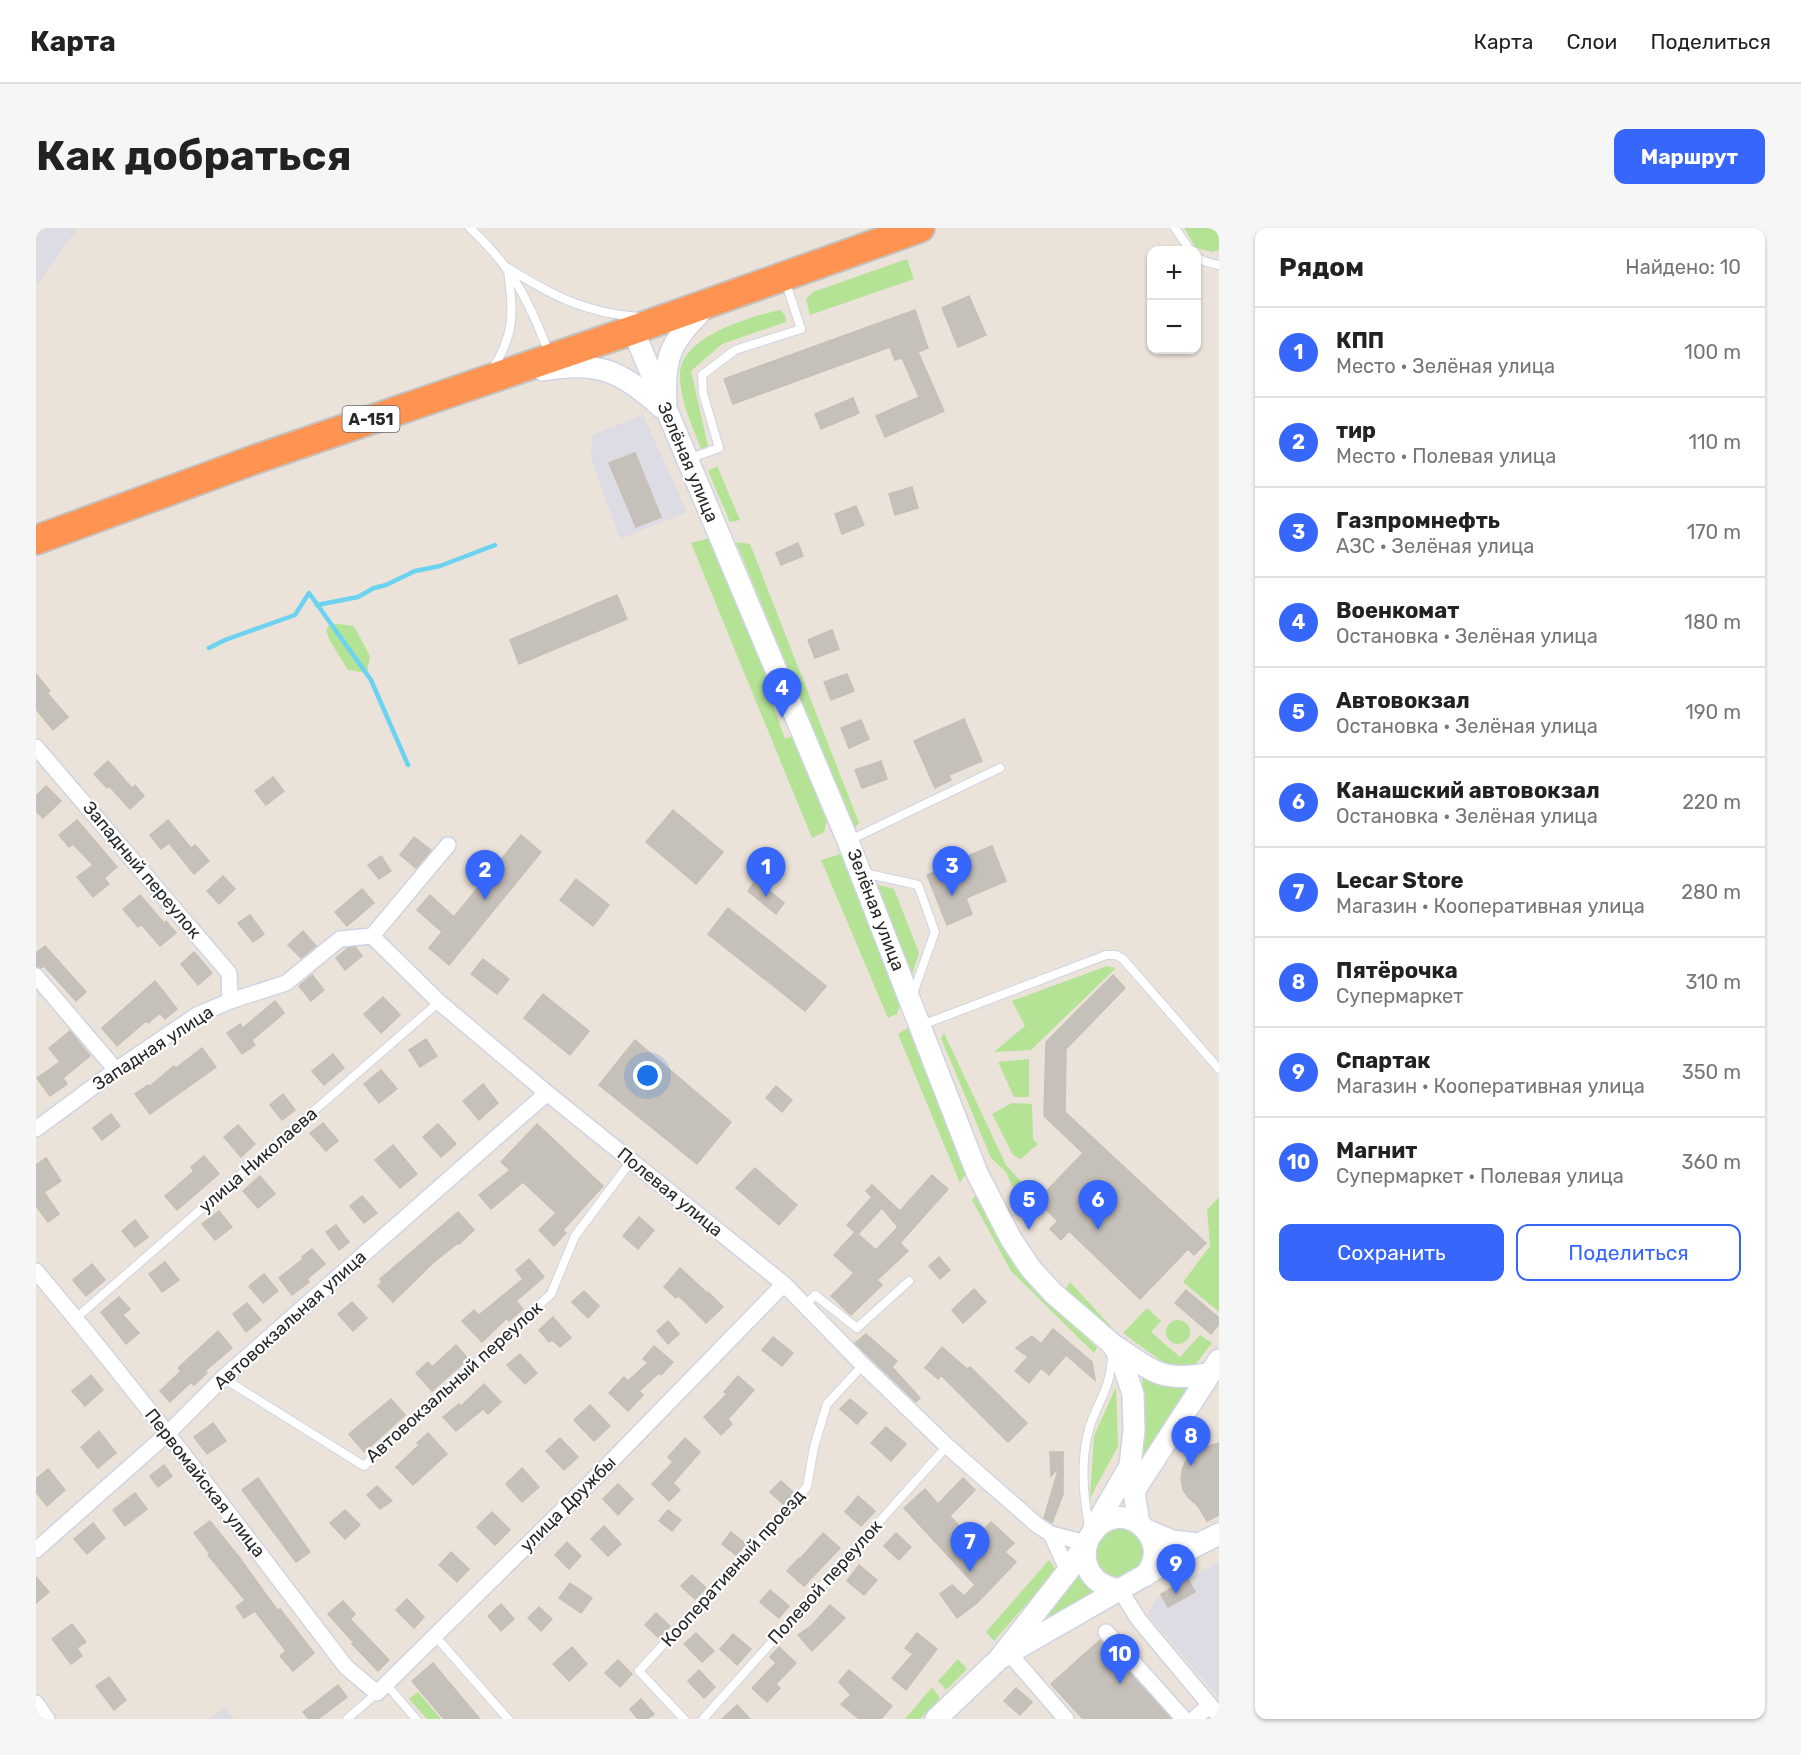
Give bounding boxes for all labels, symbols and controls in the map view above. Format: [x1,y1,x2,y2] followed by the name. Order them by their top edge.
[30,25,116,58] text: Карта
[1473,29,1533,54] text: Карта
[1566,29,1617,54] text: Слои
[1650,29,1771,54] text: Поделиться
[1614,129,1765,184] button: Маршрут
[36,131,352,181] text: Как добраться
[1147,246,1201,354] map controls
[1147,246,1201,300] button: +
[1279,252,1364,283] text: Рядом
[1625,255,1741,279] text: Найдено: 10
[1147,300,1201,354] button: −
[1336,327,1384,354] text: КПП
[1294,340,1303,364] text: 1
[1684,340,1741,364] text: 100 m
[1336,354,1555,378] text: Место · Зелёная улица
[653,399,723,525] street label: Зелёная улица
[342,406,400,432] road number: А-151
[1336,417,1376,444] text: тир
[1292,430,1305,454] text: 2
[1689,430,1741,454] text: 110 m
[1336,444,1556,468] text: Место · Полевая улица
[1336,507,1500,534] text: Газпромнефть
[1292,520,1305,544] text: 3
[1687,520,1741,544] text: 170 m
[1336,534,1534,558] text: АЗС · Зелёная улица
[1336,597,1459,624] text: Военкомат
[1292,610,1305,634] text: 4
[1684,610,1741,634] text: 180 m
[1336,624,1598,648] text: Остановка · Зелёная улица
[762,668,802,718] pin: 4
[1336,687,1470,714] text: Автовокзал
[1292,700,1305,724] text: 5
[1685,700,1741,724] text: 190 m
[1336,714,1598,738] text: Остановка · Зелёная улица
[1336,777,1600,804] text: Канашский автовокзал
[1292,790,1305,814] text: 6
[1682,790,1741,814] text: 220 m
[78,797,206,943] street label: Западный переулок
[1336,804,1598,828] text: Остановка · Зелёная улица
[843,846,909,974] street label: Зелёная улица
[932,846,972,896] pin: 3
[746,848,786,897] pin: 1
[466,850,504,900] pin: 2
[1336,867,1464,894] text: Lecar Store
[1293,880,1304,904] text: 7
[1681,880,1741,904] text: 280 m
[1336,894,1645,918] text: Магазин · Кооперативная улица
[1336,957,1458,984] text: Пятёрочка
[1292,970,1305,994] text: 8
[1685,970,1741,994] text: 310 m
[1336,984,1464,1008] text: Супермаркет
[89,1001,217,1095] street label: Западная улица
[1336,1047,1431,1074] text: Спартак
[1292,1060,1305,1084] text: 9
[1682,1060,1741,1084] text: 350 m
[633,1061,662,1090] your location
[1336,1074,1645,1098] text: Магазин · Кооперативная улица
[194,1103,322,1217] street label: улица Николаева
[1336,1137,1417,1164] text: Магнит
[613,1143,727,1241] street label: Полевая улица
[1287,1150,1310,1174] text: 10
[1682,1150,1741,1174] text: 360 m
[1336,1164,1624,1188] text: Супермаркет · Полевая улица
[1010,1180,1048,1230] pin: 5
[1078,1180,1118,1230] pin: 6
[1279,1224,1504,1281] button: Сохранить
[1516,1224,1741,1281] button: Поделиться
[209,1246,371,1394] street label: Автовокзальная улица
[361,1297,547,1467] street label: Автовокзальный переулок
[140,1404,270,1562] street label: Первомайская улица
[1172,1416,1210,1466] pin: 8
[515,1451,621,1557] street label: улица Дружбы
[657,1485,810,1651] street label: Кооперативный проезд
[763,1515,887,1649] street label: Полевой переулок
[950,1522,990,1572] pin: 7
[1156,1544,1196,1594] pin: 9
[1100,1634,1140,1684] pin: 10

